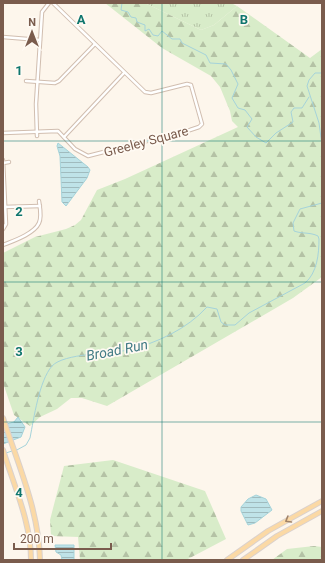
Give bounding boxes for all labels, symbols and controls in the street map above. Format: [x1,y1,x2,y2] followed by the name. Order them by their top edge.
[12,12,52,52] north arrow
[77,12,86,27] text: A
[240,12,248,27] text: B
[28,16,36,29] text: N
[15,63,23,78] text: 1
[102,123,190,160] street label: Greeley Square
[15,204,23,219] text: 2
[85,336,149,364] water label: Broad Run
[15,344,23,359] text: 3
[15,485,23,500] text: 4
[284,515,292,522] one-way arrow
[14,525,111,551] scale bar
[20,532,54,546] text: 200 m

